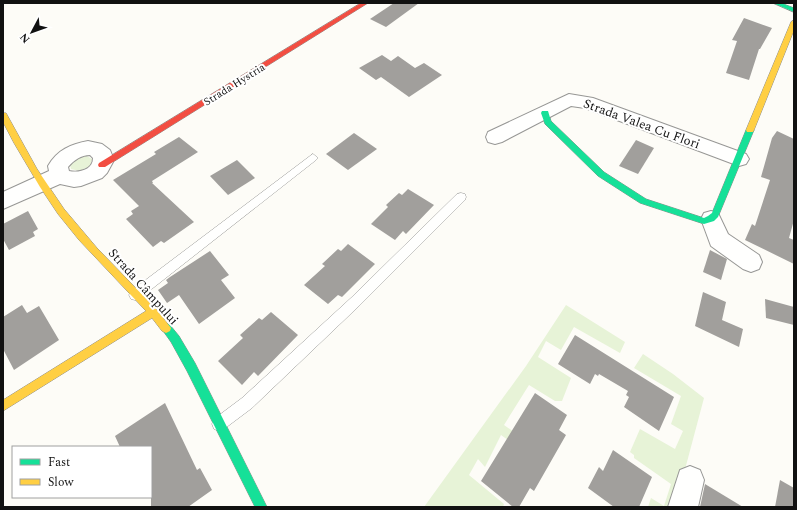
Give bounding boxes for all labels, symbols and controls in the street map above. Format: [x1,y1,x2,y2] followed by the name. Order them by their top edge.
[12,12,52,52] north arrow
[15,29,34,47] text: N
[200,58,269,110] street label: Strada Hystria
[580,93,703,154] street label: Strada Valea Cu Flori
[103,244,183,329] street label: Strada Câmpului
[12,446,152,498] legend
[48,453,70,472] text: Fast
[48,473,74,492] text: Slow

